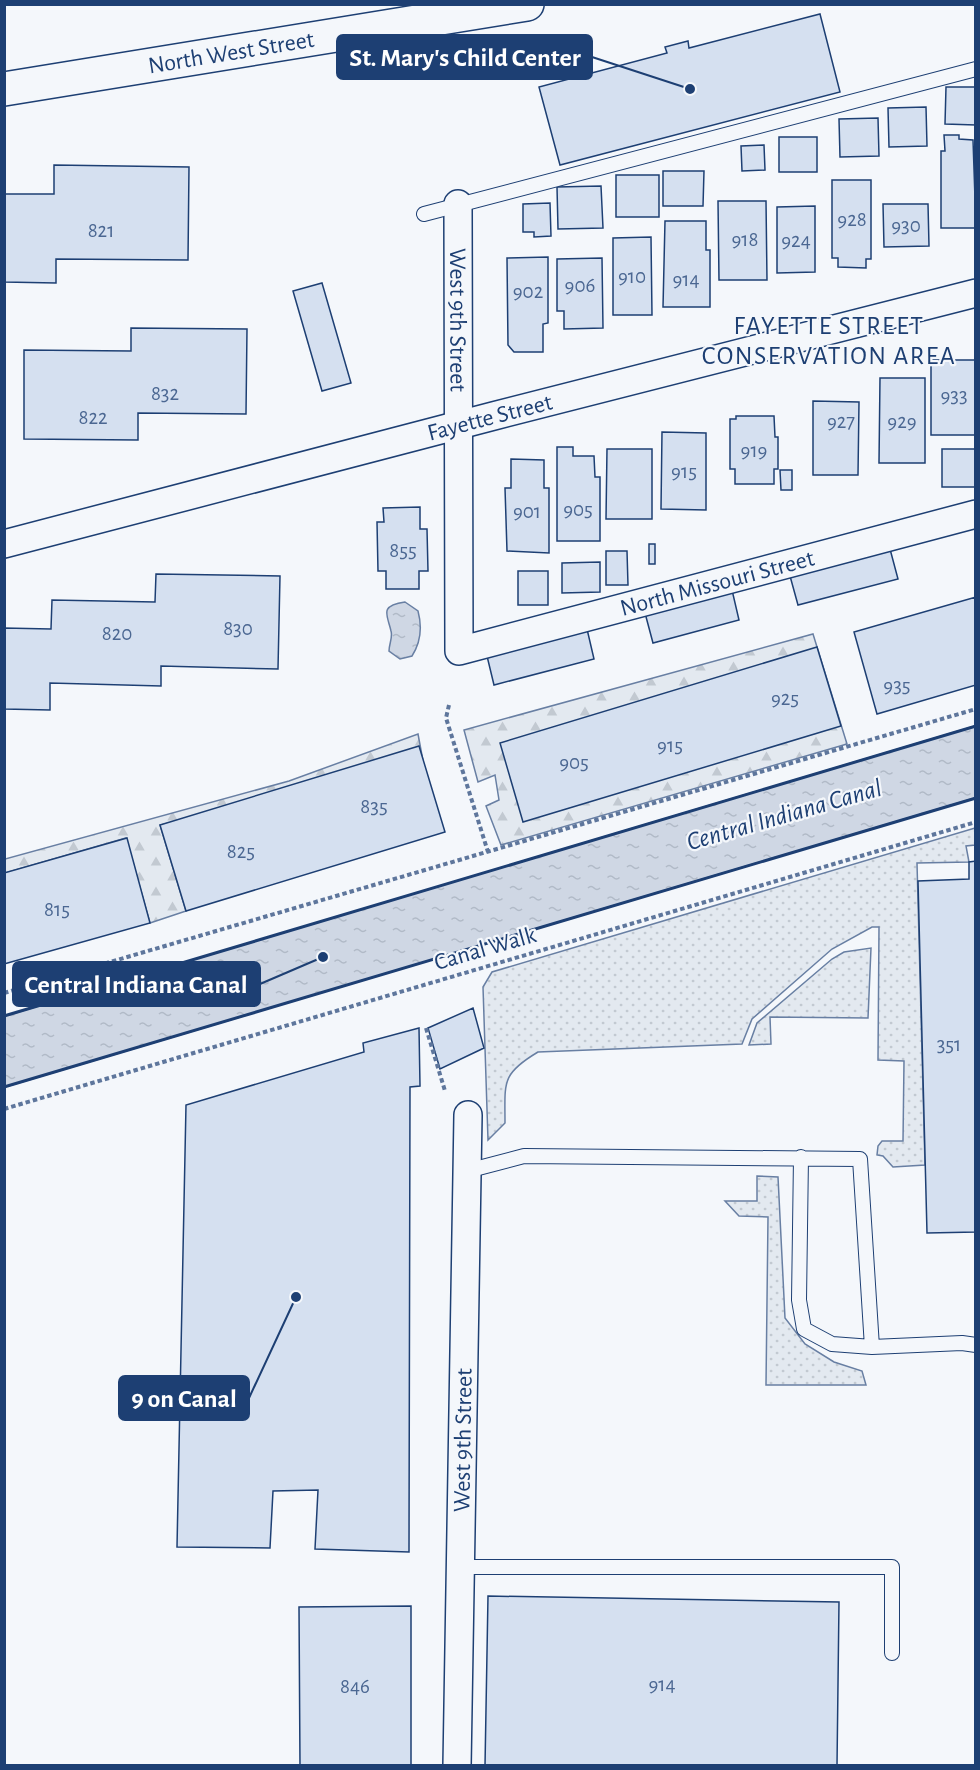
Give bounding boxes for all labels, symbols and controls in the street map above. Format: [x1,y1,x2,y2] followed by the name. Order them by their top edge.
[146,28,316,78] street label: North West Street
[337,35,592,79] callout: St. Mary's Child Center
[349,45,581,71] text: St. Mary's Child Center
[837,209,867,230] house number: 928
[891,215,921,236] house number: 930
[88,220,114,241] house number: 821
[731,229,759,250] house number: 918
[781,230,811,251] house number: 924
[445,248,469,392] street label: West 9th Street
[618,266,646,287] house number: 910
[672,269,700,290] house number: 914
[565,275,595,296] house number: 906
[513,281,543,302] house number: 902
[702,313,956,369] district label: FAYETTE STREET CONSERVATION AREA
[151,383,179,404] house number: 832
[940,385,968,406] house number: 933
[425,390,555,446] street label: Fayette Street
[78,407,108,428] house number: 822
[827,411,855,432] house number: 927
[887,411,917,432] house number: 929
[741,440,767,461] house number: 919
[671,461,697,482] house number: 915
[563,499,593,520] house number: 905
[513,501,541,522] house number: 901
[389,540,417,561] house number: 855
[618,546,817,621] street label: North Missouri Street
[223,618,253,639] house number: 830
[102,623,132,644] house number: 820
[883,675,911,696] house number: 935
[771,688,799,709] house number: 925
[657,735,683,756] house number: 915
[559,752,589,773] house number: 905
[684,775,885,855] water label: Central Indiana Canal
[360,796,388,817] house number: 835
[227,841,255,862] house number: 825
[44,899,70,920] house number: 815
[432,923,539,975] street label: Canal Walk
[13,962,260,1006] callout: Central Indiana Canal
[24,972,248,998] text: Central Indiana Canal
[937,1034,961,1055] house number: 351
[450,1368,477,1512] street label: West 9th Street
[119,1376,249,1420] callout: 9 on Canal
[131,1386,237,1412] text: 9 on Canal
[648,1674,676,1695] house number: 914
[340,1676,370,1697] house number: 846

